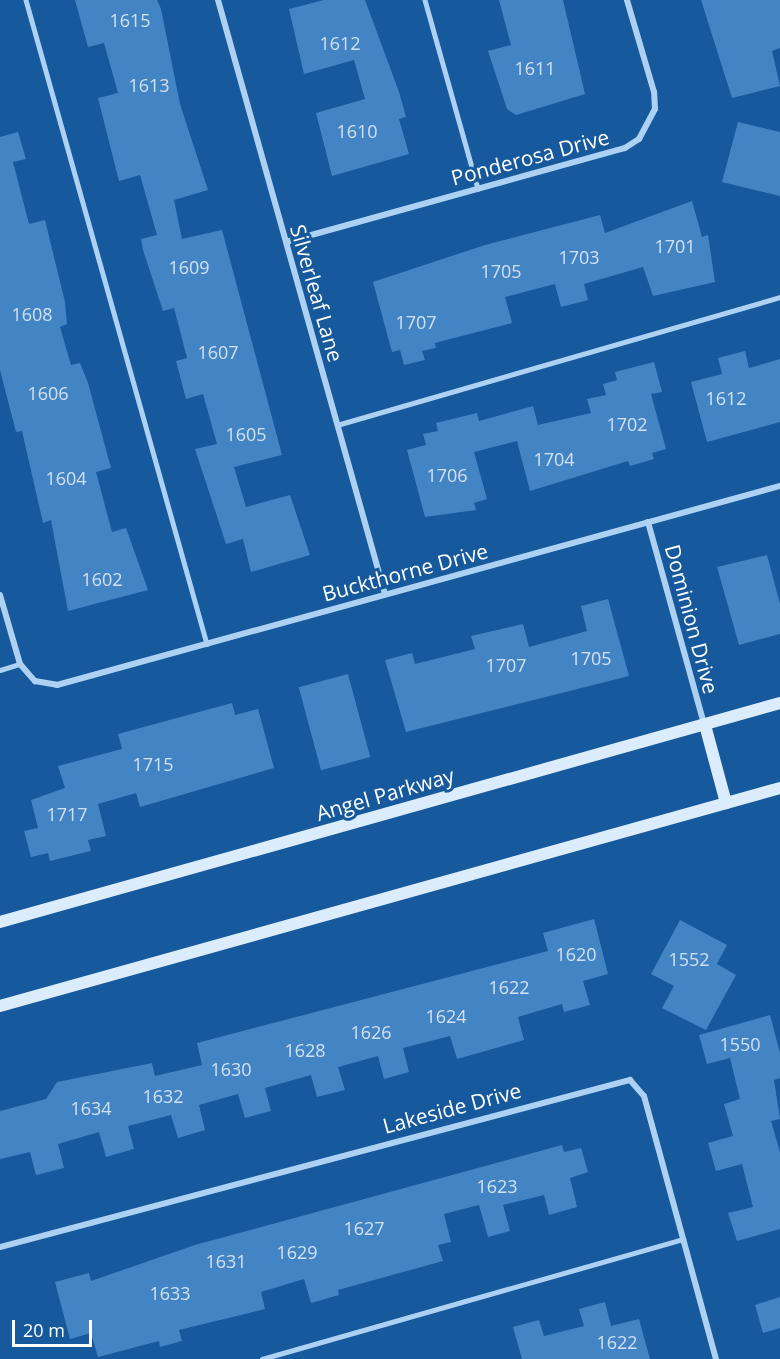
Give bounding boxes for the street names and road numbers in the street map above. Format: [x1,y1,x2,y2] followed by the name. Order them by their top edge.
[448,124,612,190] street label: Ponderosa Drive
[285,221,349,365] street label: Silverleaf Lane
[319,538,491,606] street label: Buckthorne Drive
[660,542,724,696] street label: Dominion Drive
[313,762,457,826] street label: Angel Parkway
[380,1077,524,1139] street label: Lakeside Drive

